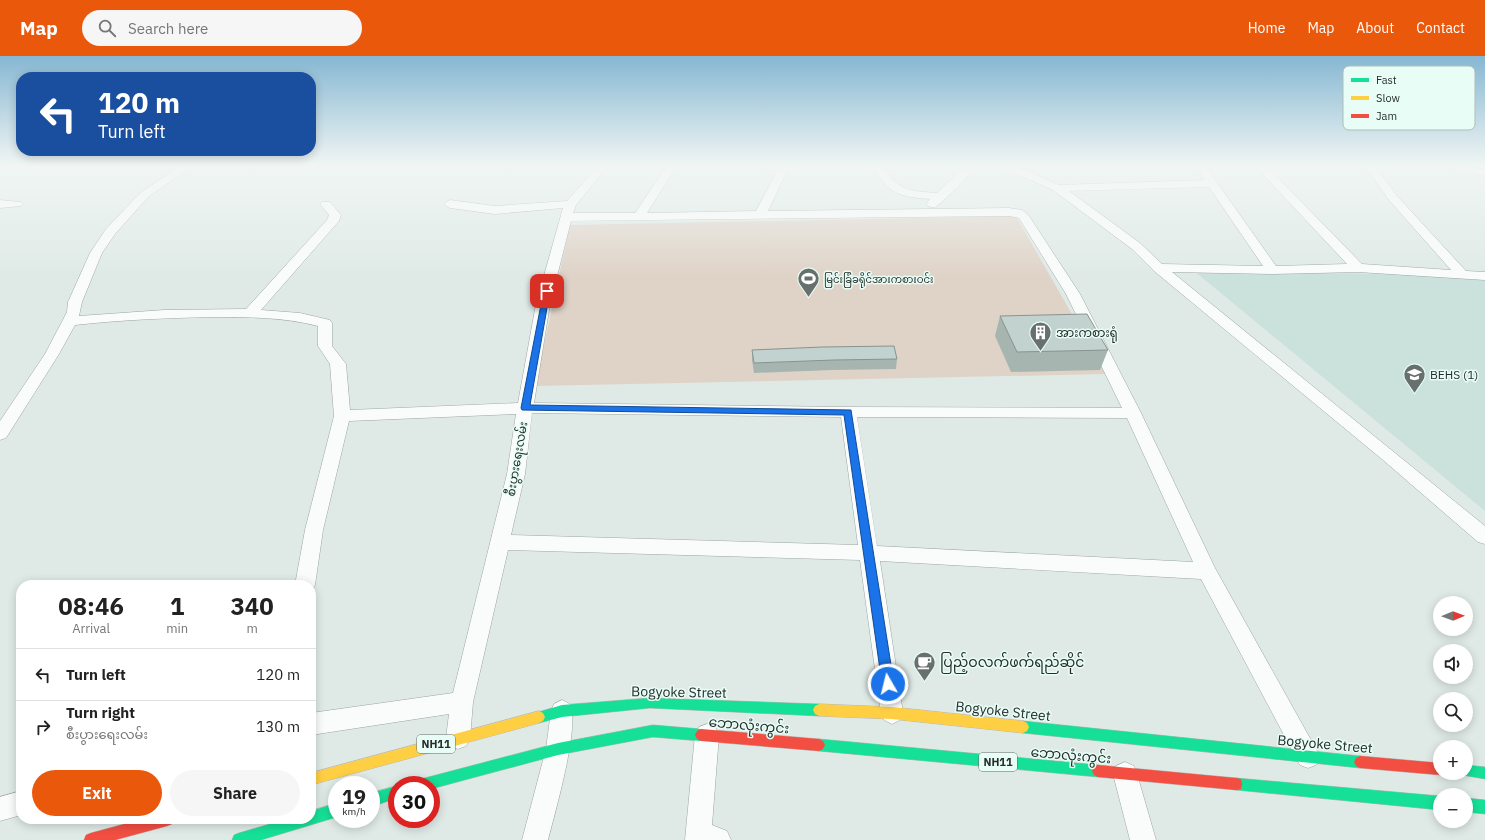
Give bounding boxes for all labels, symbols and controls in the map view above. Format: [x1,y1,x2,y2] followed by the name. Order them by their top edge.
[82,10,362,46] search box
[20,16,58,40] text: Map
[96,17,118,39] icon: search
[128,19,208,38] text: Search here
[1248,19,1285,37] text: Home
[1307,19,1334,37] text: Map
[1356,19,1394,37] text: About
[1416,19,1465,37] text: Contact
[1343,66,1475,130] legend
[1376,73,1397,87] text: Fast
[98,84,180,121] text: 120 m
[32,88,84,140] icon: left
[1376,91,1400,105] text: Slow
[1376,109,1397,123] text: Jam
[98,120,166,143] text: Turn left
[796,266,822,299] sports icon: မြင်းခြံခရိုင်အားကစားဝင်း
[824,272,934,288] place label: မြင်းခြံခရိုင်အားကစားဝင်း
[530,274,564,308] pin
[536,280,558,302] icon: arrive
[1028,320,1054,353] building icon: အားကစားရုံ
[1056,325,1118,343] place label: အားကစားရုံ
[1401,362,1427,395] school or university icon: BEHS (1)
[1430,367,1478,382] place label: BEHS (1)
[502,420,533,498] street label: စီးပွားရေးလမ်း
[58,590,124,622] text: 08:46
[170,590,184,622] text: 1
[230,590,274,622] text: 340
[1433,596,1473,636] north arrow
[1433,596,1473,828] map controls
[72,620,110,637] text: Arrival
[166,620,188,637] text: min
[246,620,258,637] text: m
[1433,644,1473,684] button: sound
[911,649,937,682] cafe icon: ပြည့်ဝလက်ဖက်ရည်ဆိုင်
[940,652,1084,674] place label: ပြည့်ဝလက်ဖက်ရည်ဆိုင်
[867,663,909,705] position arrow
[32,664,54,686] icon: left
[66,665,126,684] text: Turn left
[256,665,300,684] text: 120 m
[631,682,727,702] street label: Bogyoke Street
[1433,692,1473,732] button: search
[954,697,1052,725] street label: Bogyoke Street
[66,703,135,722] text: Turn right
[708,712,790,740] street label: ဘောလုံးကွင်း
[32,716,54,738] icon: right
[256,717,300,736] text: 130 m
[66,726,148,743] text: စီးပွားရေးလမ်း
[1277,731,1374,757] street label: Bogyoke Street
[417,735,455,753] road number: NH11
[1433,740,1473,780] button: +
[1030,742,1112,770] street label: ဘောလုံးကွင်း
[979,753,1017,771] road number: NH11
[32,770,162,816] button: Exit
[170,770,300,816] button: Share
[388,776,440,828] speed limit sign: 30
[342,783,366,810] text: 19
[1433,788,1473,828] button: −
[342,805,366,818] text: km/h

